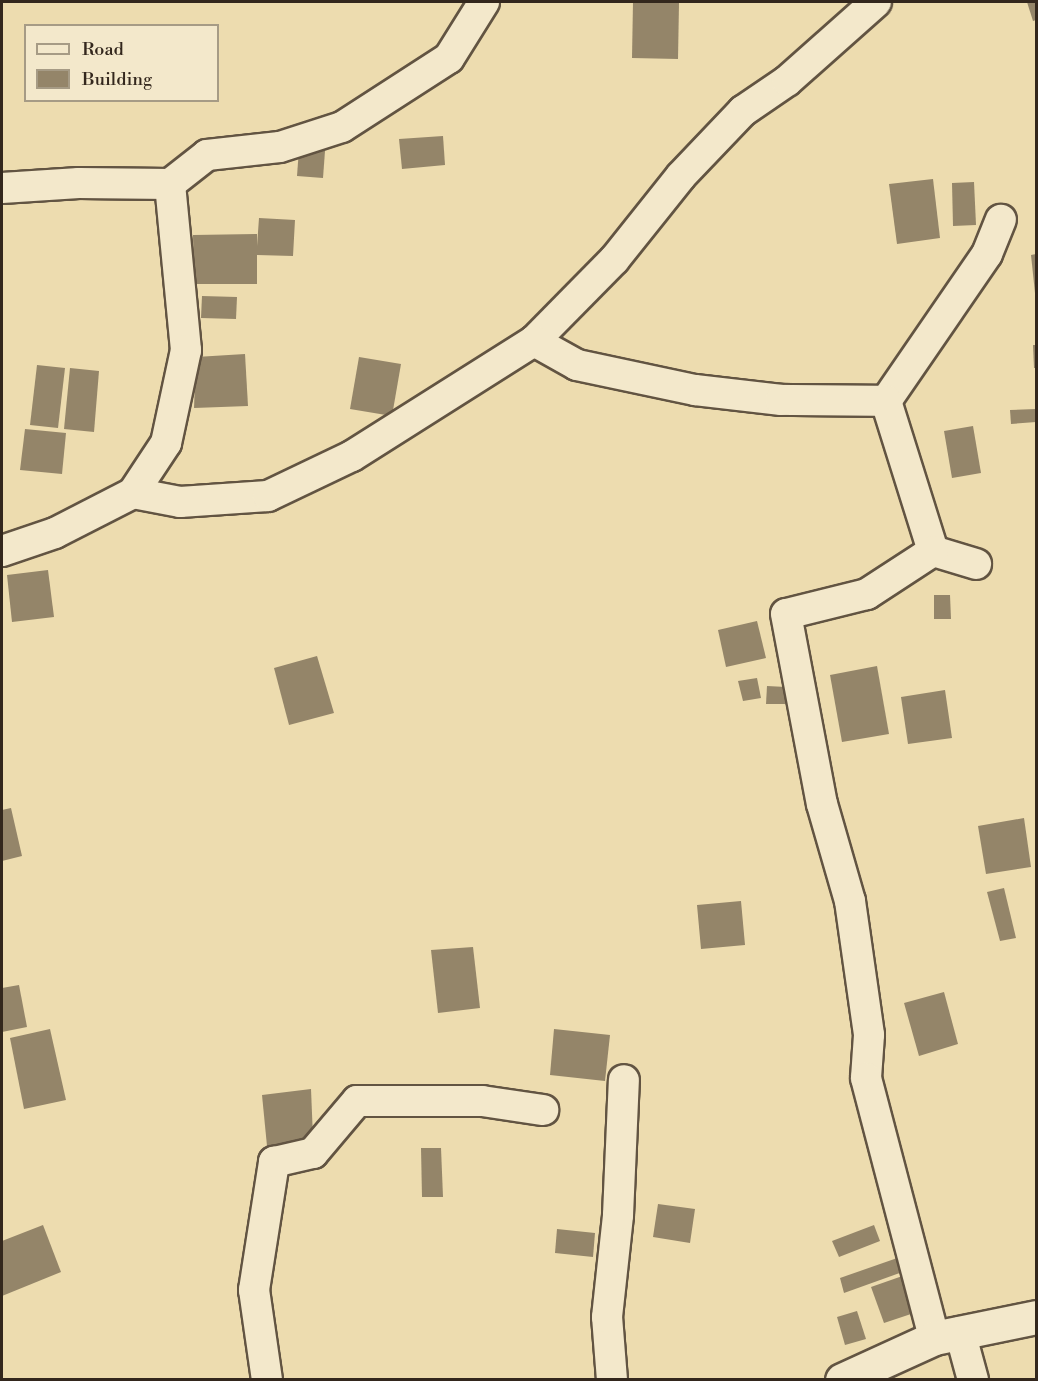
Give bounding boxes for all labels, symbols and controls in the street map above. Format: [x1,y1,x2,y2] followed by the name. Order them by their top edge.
[24,24,219,102] legend
[82,38,124,61] text: Road
[82,68,152,91] text: Building

